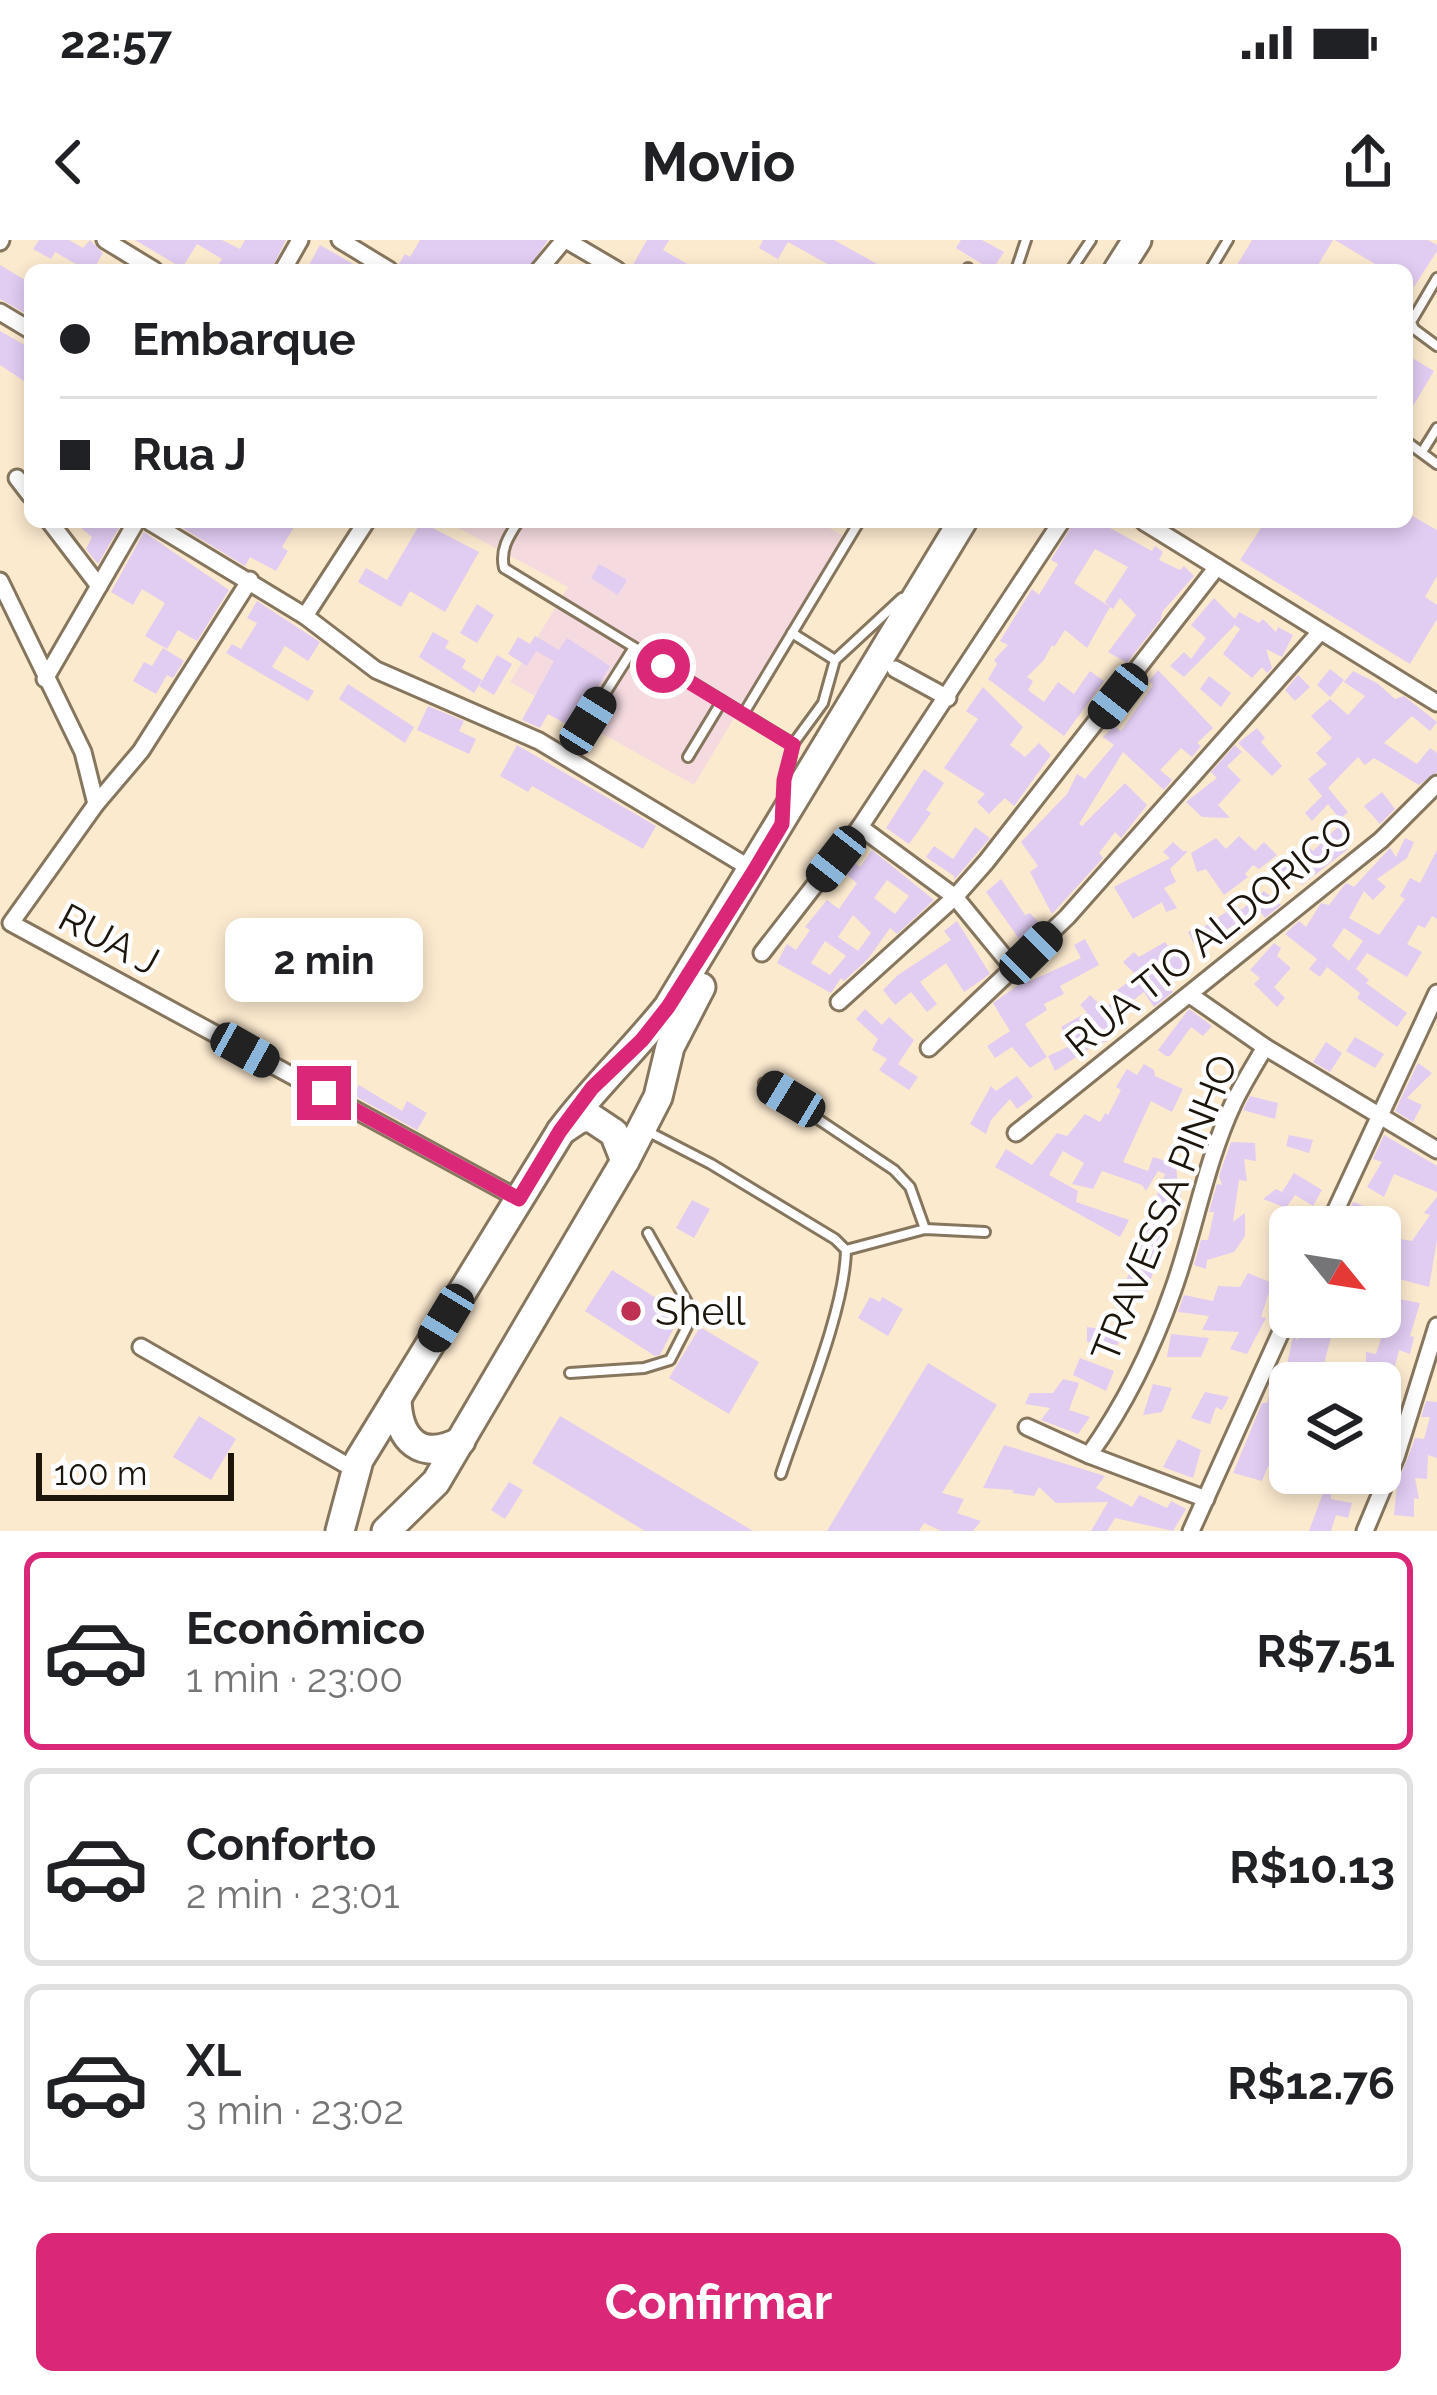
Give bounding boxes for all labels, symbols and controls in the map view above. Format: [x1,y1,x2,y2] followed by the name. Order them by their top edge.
[60,16,172,69] text: 22:57
[36,129,102,195] icon: back
[1335,129,1401,195] icon: share
[641,130,796,194] text: Movio
[132,313,356,366] text: Embarque
[132,428,247,481] text: Rua J
[636,639,690,693] route start
[1082,657,1154,735] car
[554,681,622,761] car
[1056,806,1362,1066] street label: RUA TIO ALDORICO
[800,820,872,898] car
[51,894,167,984] street label: RUA J
[993,915,1069,991] car
[225,919,423,1003] callout: 2 min
[273,937,375,983] text: 2 min
[205,1017,285,1083] car
[1081,1048,1247,1368] street label: TRAVESSA PINHO
[751,1065,831,1133] car
[297,1066,351,1120] route end
[1269,1206,1401,1338] north arrow
[1269,1206,1401,1494] map controls
[412,1278,480,1358] car
[655,1288,746,1334] place label: Shell
[618,1298,644,1324] marker: Shell
[1269,1362,1401,1494] button: layers
[36,1447,234,1500] scale bar
[54,1454,147,1493] text: 100 m
[42,1597,150,1705] icon: car
[186,1602,425,1655] text: Econômico
[1257,1625,1395,1678] text: R$7.51
[186,1655,403,1701] text: 1 min · 23:00
[42,1813,150,1921] icon: car
[186,1818,376,1871] text: Conforto
[1229,1841,1395,1894] text: R$10.13
[186,1871,400,1917] text: 2 min · 23:01
[42,2029,150,2137] icon: car
[186,2034,241,2087] text: XL
[1227,2057,1395,2110] text: R$12.76
[186,2087,404,2133] text: 3 min · 23:02
[36,2233,1401,2371] button: Confirmar

